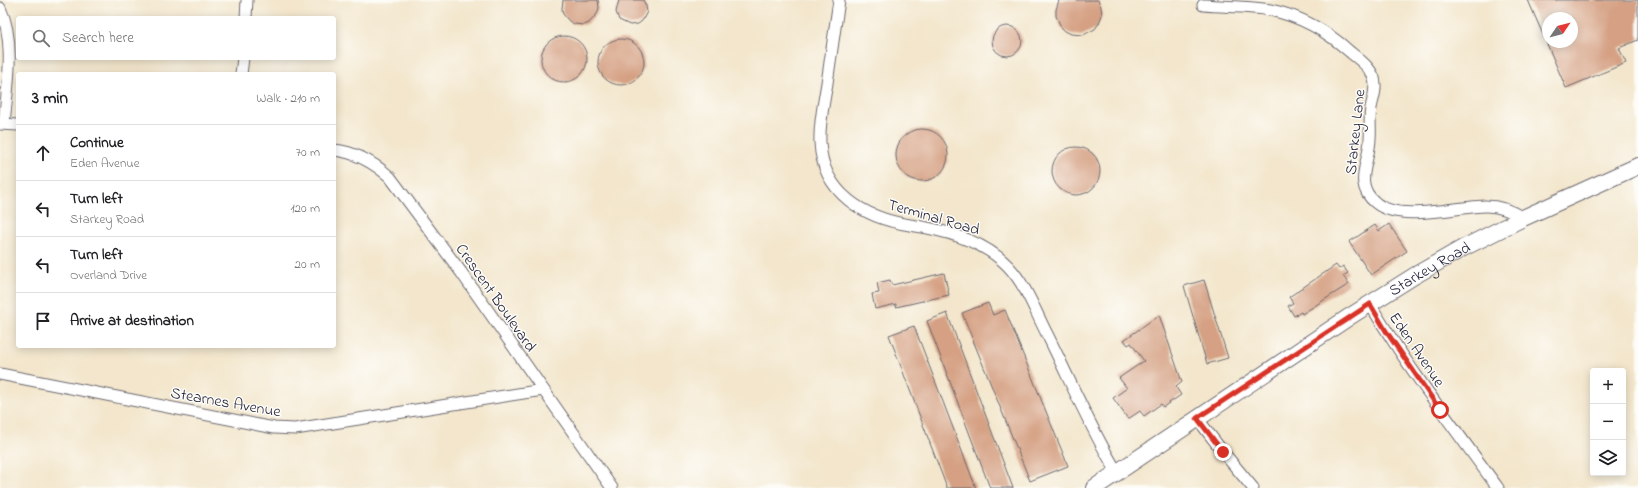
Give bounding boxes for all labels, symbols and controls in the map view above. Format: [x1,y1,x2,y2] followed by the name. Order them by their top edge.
[1542,12,1578,48] north arrow
[16,16,336,60] search box
[30,27,52,49] icon: search
[62,27,134,49] text: Search here
[32,86,68,111] text: 3 min
[1340,87,1373,176] street label: Starkey Lane
[256,89,320,108] text: Walk · 210 m
[70,132,124,154] text: Continue
[32,142,54,164] icon: ahead
[296,143,320,162] text: 70 m
[70,154,140,173] text: Eden Avenue
[70,188,123,210] text: Turn left
[885,193,982,242] street label: Terminal Road
[32,198,54,220] icon: left
[290,199,320,218] text: 120 m
[70,210,144,229] text: Starkey Road
[1385,236,1475,303] street label: Starkey Road
[449,239,542,357] street label: Crescent Boulevard
[70,244,123,266] text: Turn left
[32,254,54,276] icon: left
[295,255,320,274] text: 20 m
[70,266,147,285] text: Overland Drive
[1382,308,1451,393] street label: Eden Avenue
[32,310,54,332] icon: arrive
[70,310,194,332] text: Arrive at destination
[1590,368,1626,476] map controls
[1590,368,1626,404] button: +
[169,381,283,425] street label: Stearnes Avenue
[1431,401,1449,419] route start
[1590,404,1626,440] button: −
[1590,440,1626,476] button: layers
[1214,443,1232,461] route end

